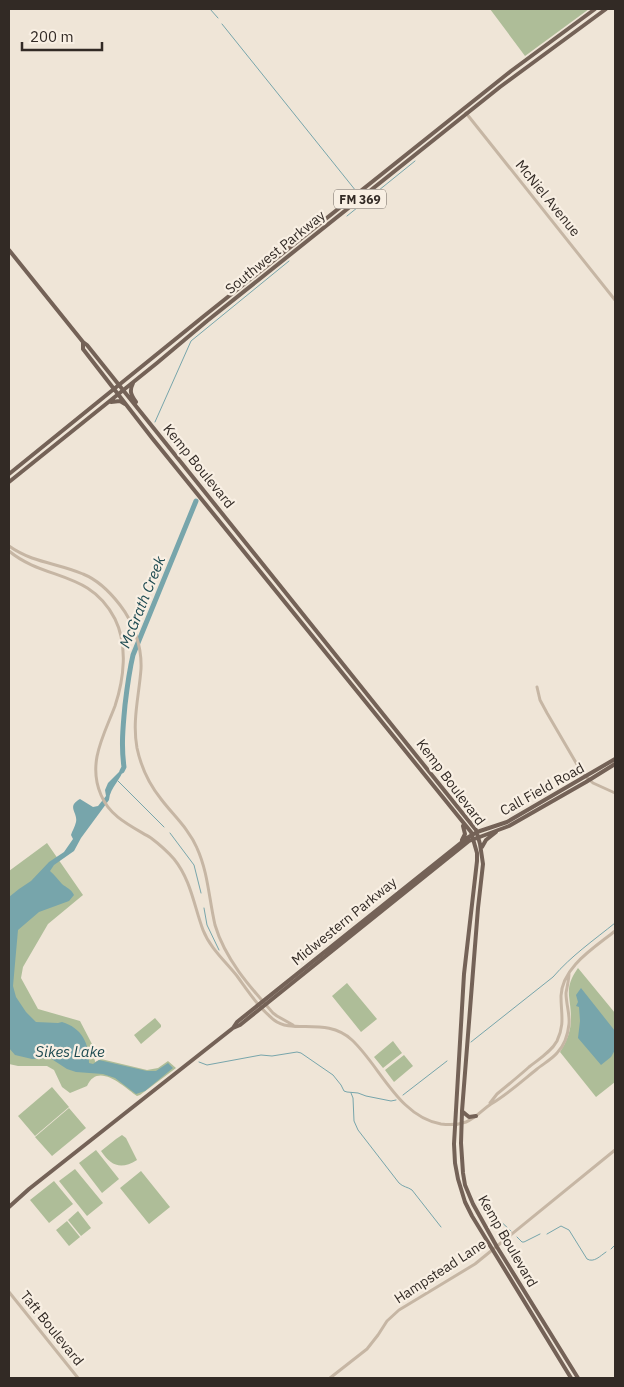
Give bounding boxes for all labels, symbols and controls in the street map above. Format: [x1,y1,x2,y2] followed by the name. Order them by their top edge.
[22,20,102,52] scale bar
[30,27,74,46] text: 200 m
[512,156,585,240] street label: McNiel Avenue
[334,190,386,208] road number: FM 369
[221,206,329,298] street label: Southwest Parkway
[159,420,239,512] street label: Kemp Boulevard
[115,553,169,651] water label: McGrath Creek
[413,735,489,829] street label: Kemp Boulevard
[497,758,587,820] street label: Call Field Road
[288,873,400,969] street label: Midwestern Parkway
[35,1042,105,1061] water label: Sikes Lake
[474,1192,542,1290] street label: Kemp Boulevard
[391,1234,490,1307] street label: Hampstead Lane
[16,1287,88,1369] street label: Taft Boulevard

